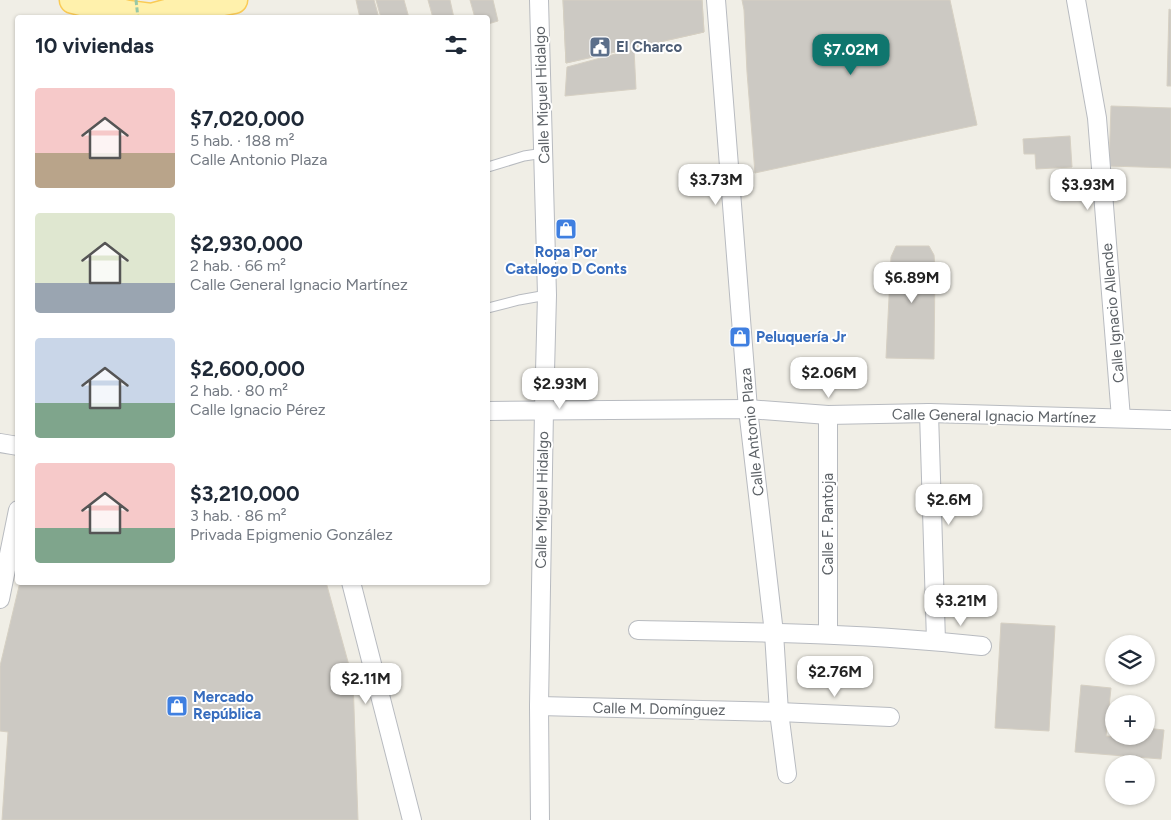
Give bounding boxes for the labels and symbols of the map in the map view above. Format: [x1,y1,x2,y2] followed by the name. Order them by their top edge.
[531,26,553,164] street label: Calle Miguel Hidalgo
[810,34,892,76] pin: $7.02M
[588,35,612,59] public building icon: El Charco
[616,38,682,56] place label: El Charco
[675,164,757,206] pin: $3.73M
[1047,168,1129,211] pin: $3.93M
[554,217,578,241] shop icon: Ropa Por Catalogo D Conts
[1098,242,1128,384] street label: Calle Ignacio Allende
[505,243,627,278] place label: Ropa Por Catalogo D Conts
[871,262,953,304] pin: $6.89M
[728,325,752,349] shop icon: Peluquería Jr
[756,328,847,346] place label: Peluquería Jr
[788,356,870,399] pin: $2.06M
[736,367,768,497] street label: Calle Antonio Plaza
[519,368,601,410] pin: $2.93M
[892,405,1096,427] street label: Calle General Ignacio Martínez
[532,431,552,569] street label: Calle Miguel Hidalgo
[819,473,837,575] street label: Calle F. Pantoja
[914,484,984,526] pin: $2.6M
[920,584,1002,627] pin: $3.21M
[794,656,876,698] pin: $2.76M
[325,662,407,705] pin: $2.11M
[193,688,261,723] place label: Mercado República
[165,694,189,718] shop icon: Mercado República
[592,699,726,719] street label: Calle M. Domínguez

